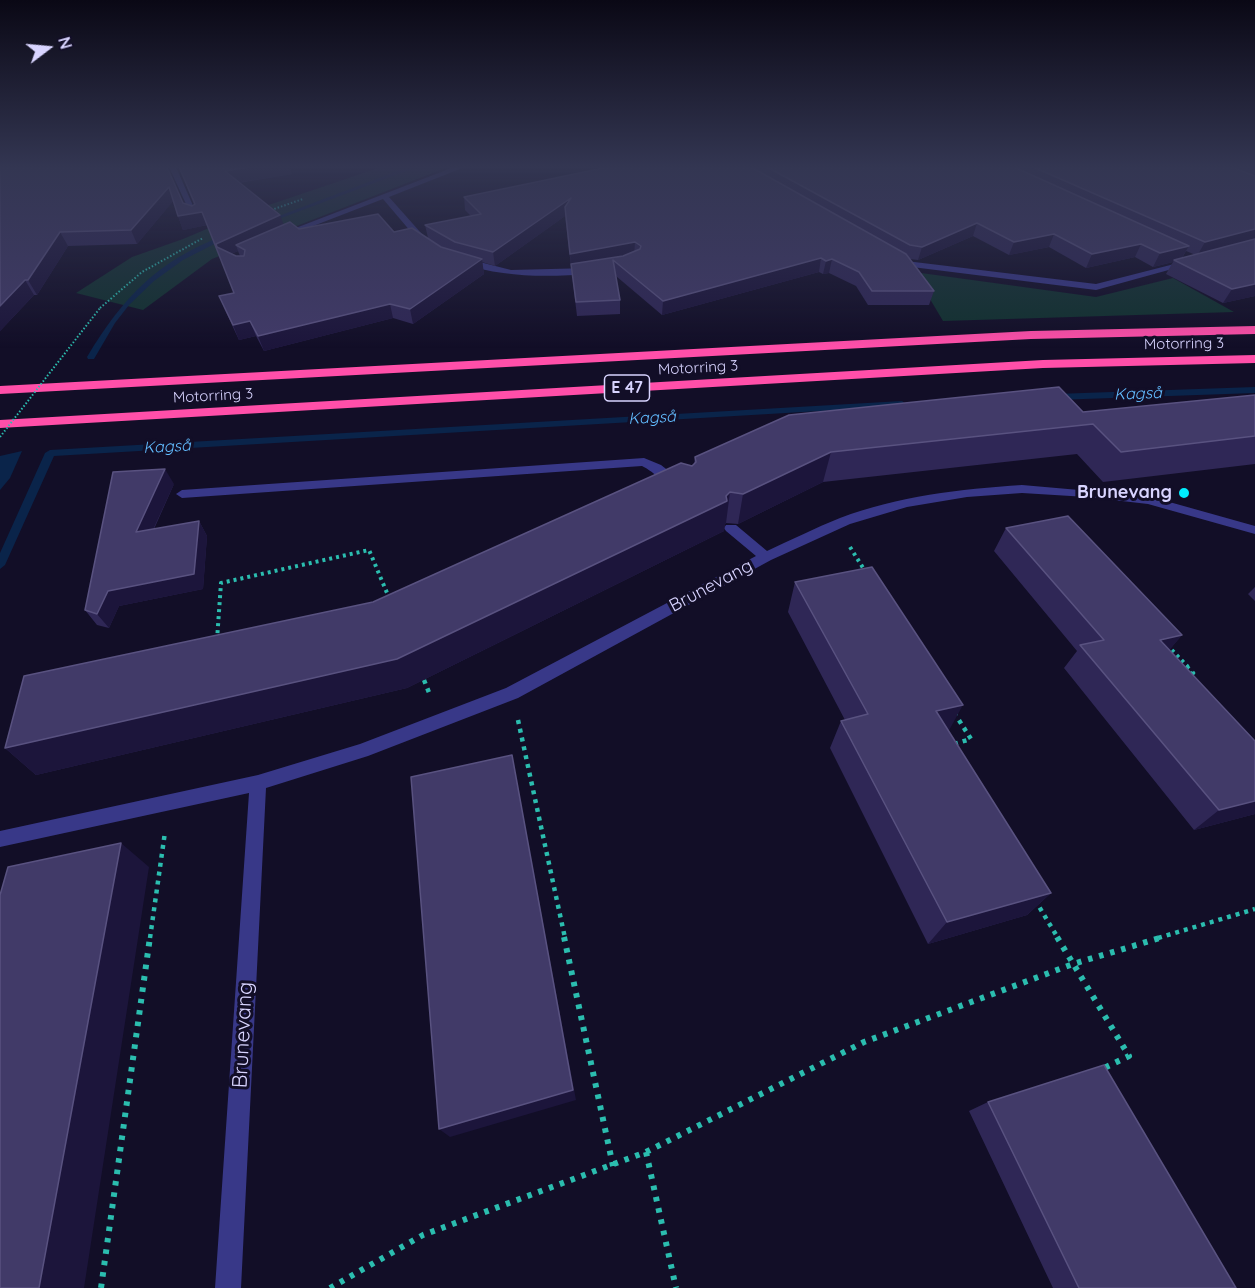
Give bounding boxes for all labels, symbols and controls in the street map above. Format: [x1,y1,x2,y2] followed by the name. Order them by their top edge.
[18,18,78,78] north arrow
[54,35,77,51] text: N
[1144,334,1224,354] street label: Motorring 3
[657,357,739,379] street label: Motorring 3
[604,375,650,401] road number: E 47
[1114,384,1162,404] water label: Kagså
[172,385,254,407] street label: Motorring 3
[628,407,676,429] water label: Kagså
[143,436,191,458] water label: Kagså
[1077,482,1172,504] place label: Brunevang
[1177,486,1191,500] marker: Brunevang
[666,555,756,617] street label: Brunevang
[228,981,258,1089] street label: Brunevang

